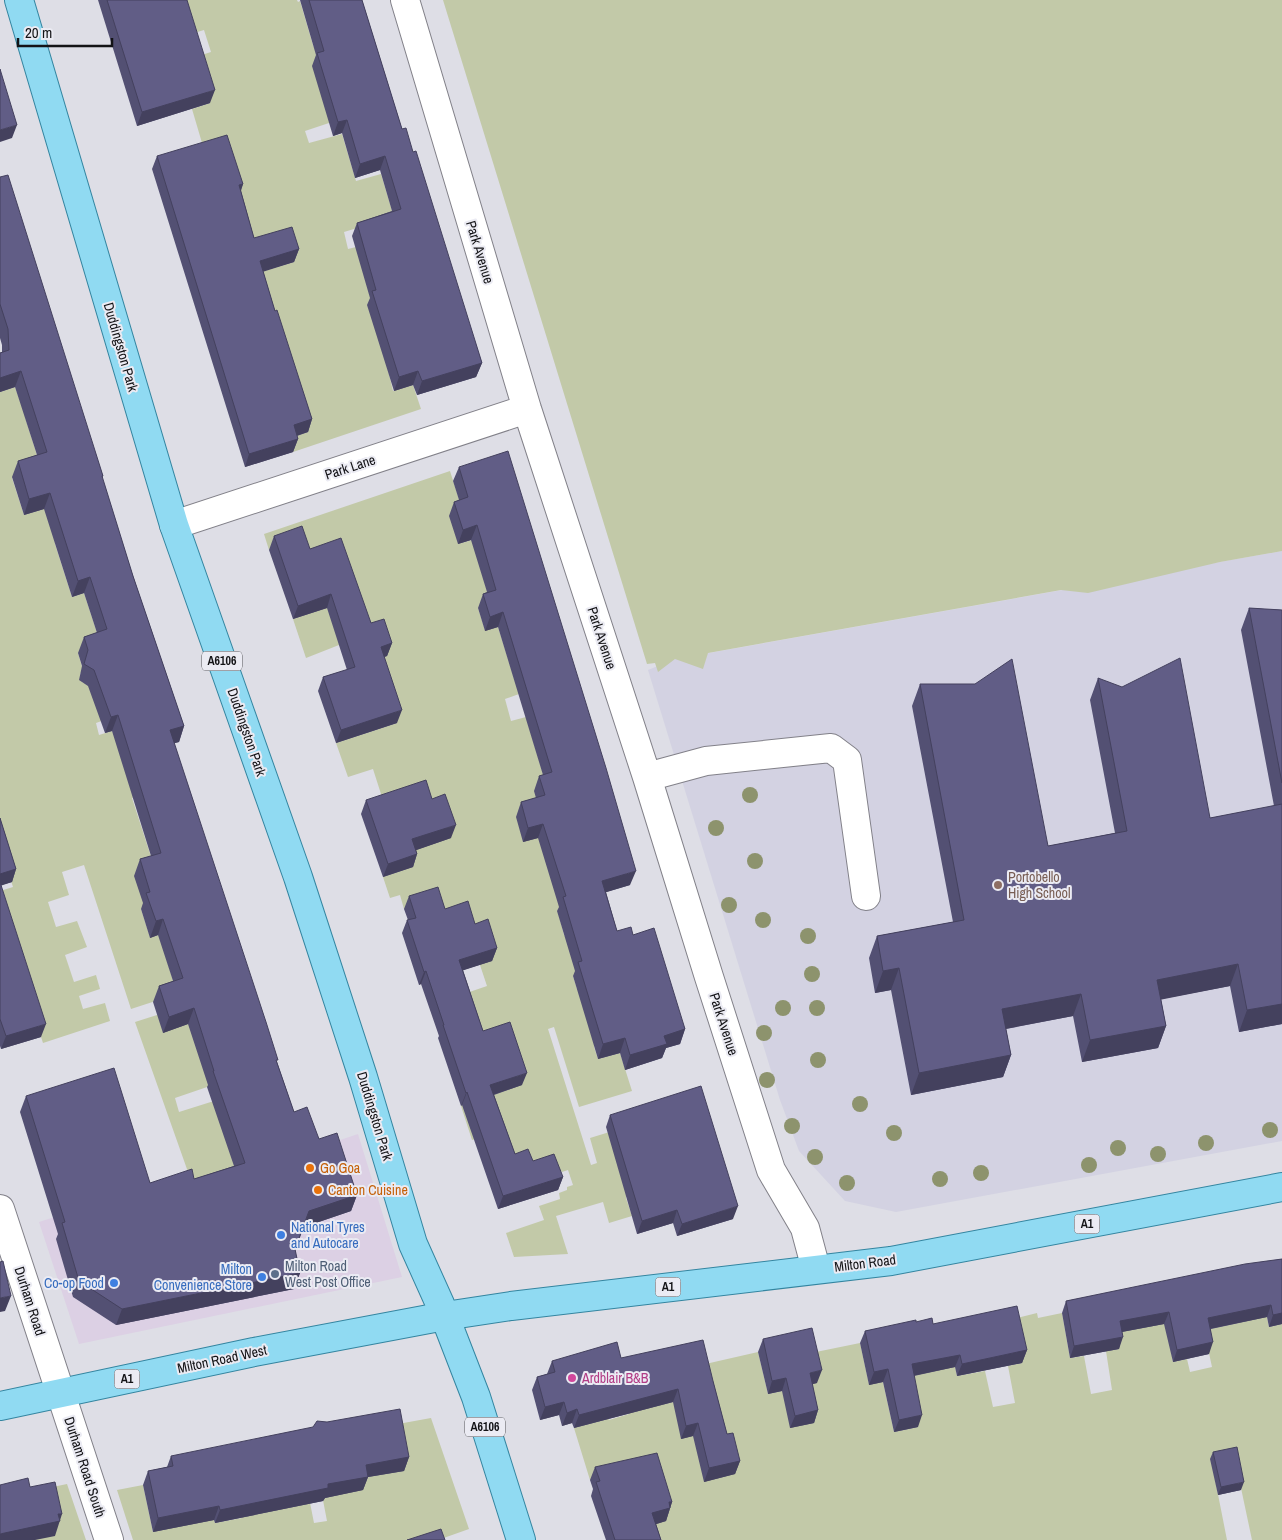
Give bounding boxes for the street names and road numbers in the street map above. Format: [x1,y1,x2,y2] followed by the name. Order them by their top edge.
[462,218,498,286] street label: Park Avenue
[100,300,142,394] street label: Duddingston Park
[322,450,378,484] street label: Park Lane
[583,604,621,672] street label: Park Avenue
[202,651,242,670] road number: A6106
[224,686,271,779] street label: Duddingston Park
[705,990,743,1058] street label: Park Avenue
[353,1069,397,1163] street label: Duddingston Park
[1074,1214,1100,1234] road number: A1
[833,1250,897,1276] street label: Milton Road
[10,1264,50,1338] street label: Durham Road
[656,1277,680,1296] road number: A1
[176,1341,268,1377] street label: Milton Road West
[114,1370,140,1388] road number: A1
[60,1414,110,1520] street label: Durham Road South
[465,1418,505,1436] road number: A6106

